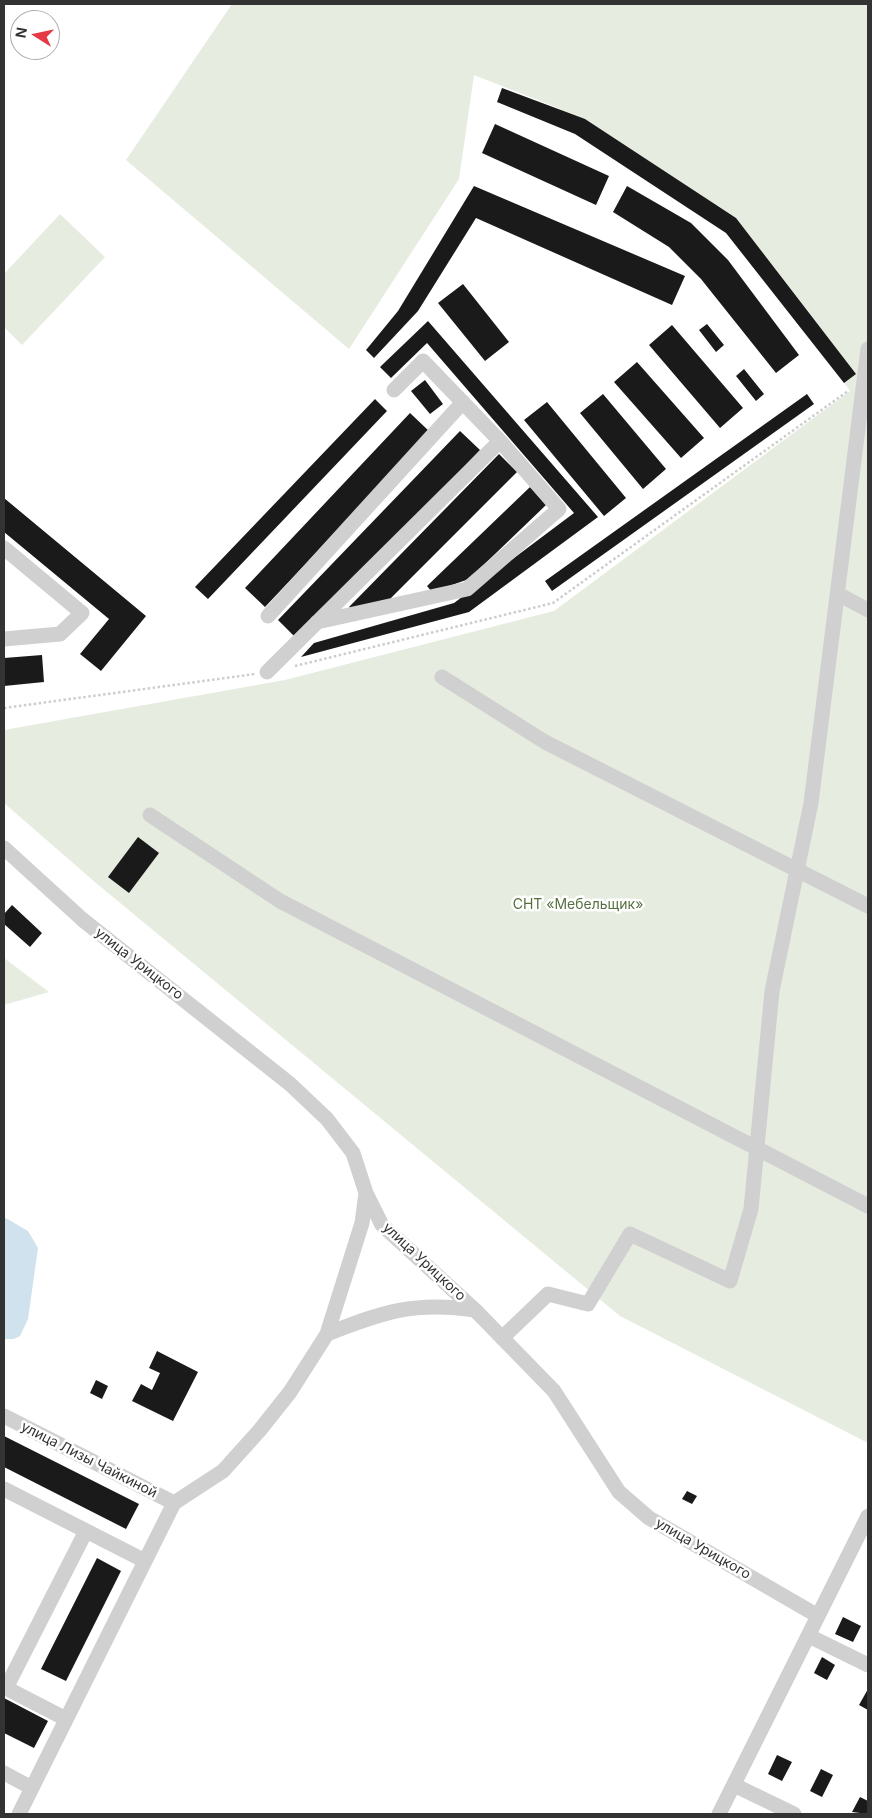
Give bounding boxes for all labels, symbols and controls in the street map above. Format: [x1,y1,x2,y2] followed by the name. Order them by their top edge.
[10,10,60,60] north arrow
[11,26,30,39] text: N
[513,897,643,913] park label: СНТ «Мебельщик»
[92,924,186,1004] street label: улица Урицкого
[379,1219,469,1305] street label: улица Урицкого
[18,1418,160,1502] street label: улица Лизы Чайкиной
[652,1515,754,1583] street label: улица Урицкого

